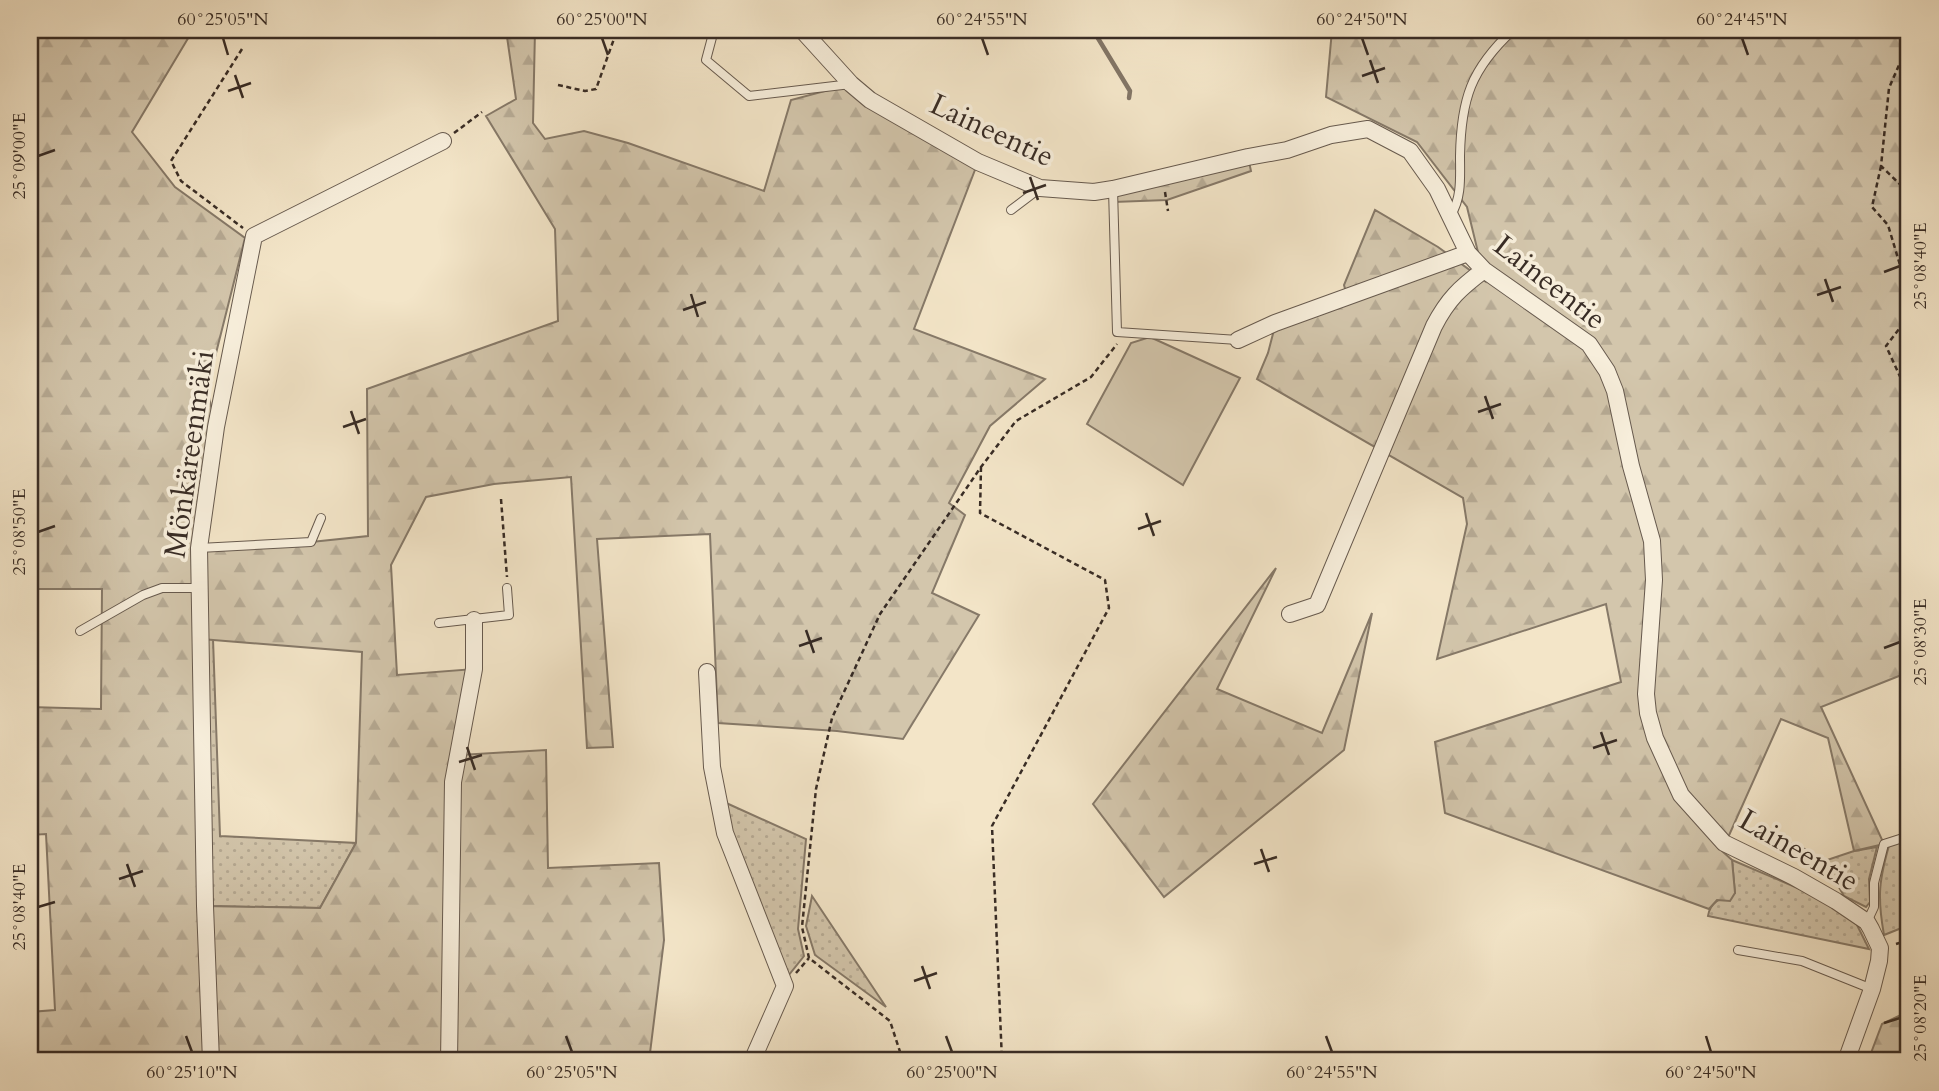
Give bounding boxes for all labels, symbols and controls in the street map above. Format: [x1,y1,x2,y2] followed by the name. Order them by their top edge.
[177,7,269,32] text: 60°25'05"N
[556,7,648,32] text: 60°25'00"N
[936,7,1028,32] text: 60°24'55"N
[1316,7,1408,32] text: 60°24'50"N
[1696,7,1788,32] text: 60°24'45"N
[923,84,1060,177] street label: Laineentie
[7,112,32,200] text: 25°09'00"E
[1908,222,1933,310] text: 25°08'40"E
[1485,225,1614,339] street label: Laineentie
[155,348,224,560] street label: Mönkäreenmäki
[7,488,32,576] text: 25°08'50"E
[1908,598,1933,686] text: 25°08'30"E
[1731,800,1866,901] street label: Laineentie
[7,863,32,951] text: 25°08'40"E
[1908,974,1933,1062] text: 25°08'20"E
[146,1060,238,1085] text: 60°25'10"N
[526,1060,618,1085] text: 60°25'05"N
[906,1060,998,1085] text: 60°25'00"N
[1286,1060,1378,1085] text: 60°24'55"N
[1665,1060,1757,1085] text: 60°24'50"N

